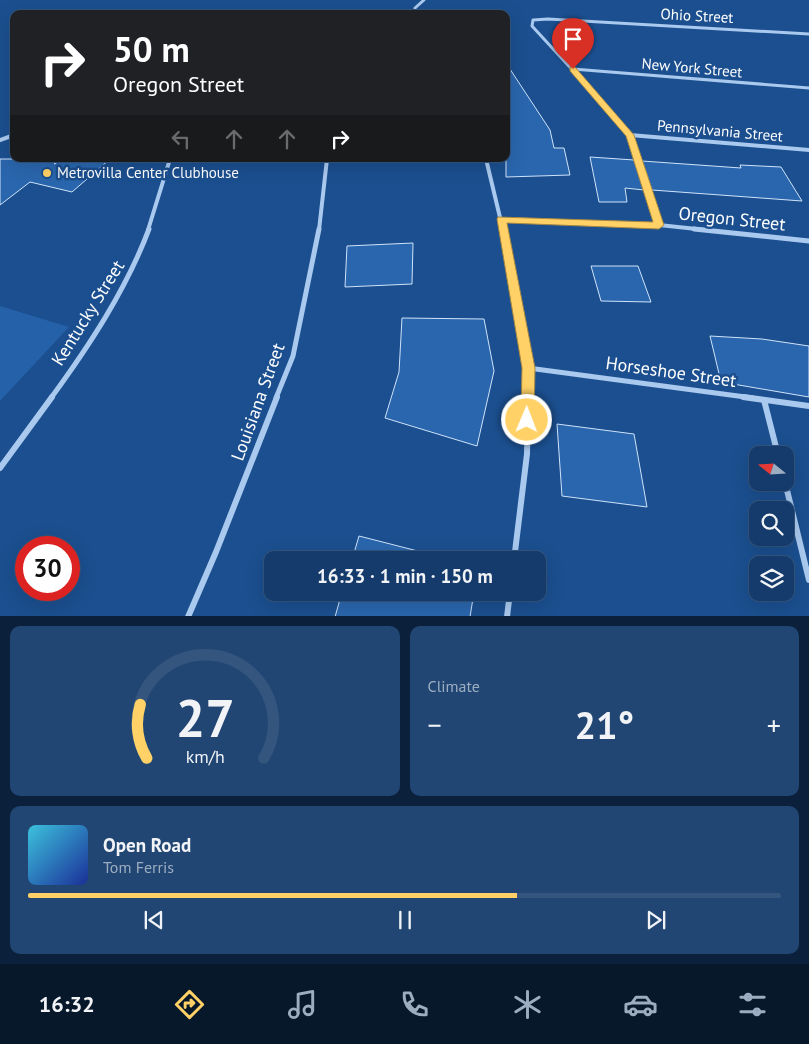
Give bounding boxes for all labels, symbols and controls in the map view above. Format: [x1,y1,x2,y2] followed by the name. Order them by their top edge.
[660,4,734,27] street label: Ohio Street
[552,18,594,69] pin
[559,25,587,53] icon: arrive
[113,26,190,72] text: 50 m
[30,30,95,95] icon: right
[641,54,743,81] street label: New York Street
[113,70,244,98] text: Oregon Street
[656,116,784,145] street label: Pennsylvania Street
[167,125,195,153] icon: left
[220,125,248,153] icon: ahead
[273,125,301,153] icon: ahead
[326,125,354,153] icon: right
[57,163,239,182] place label: Metrovilla Center Clubhouse
[41,167,53,179] marker: Metrovilla Center Clubhouse
[677,201,787,236] street label: Oregon Street
[46,256,129,370] street label: Kentucky Street
[226,340,289,464] street label: Louisiana Street
[604,351,738,392] street label: Horseshoe Street
[500,393,552,445] position arrow
[749,446,794,491] north arrow
[749,446,794,601] map controls
[749,501,794,546] button: search
[15,536,80,601] speed limit sign: 30
[749,556,794,601] button: layers
[317,564,493,588] text: 16:33 · 1 min · 150 m
[428,676,480,696] text: Climate
[175,684,234,751] text: 27
[574,700,634,749] text: 21°
[428,706,442,743] text: −
[767,706,781,743] text: +
[185,745,224,768] text: km/h
[103,833,191,857] text: Open Road
[103,857,174,877] text: Tom Ferris
[140,906,168,934] icon: previous
[391,906,419,934] icon: pause
[642,906,670,934] icon: next
[172,987,207,1022] icon: directions
[285,987,320,1022] icon: music
[397,987,432,1022] icon: phone
[510,987,545,1022] icon: climate
[623,987,658,1022] icon: car
[735,987,770,1022] icon: filters
[39,990,95,1018] text: 16:32

